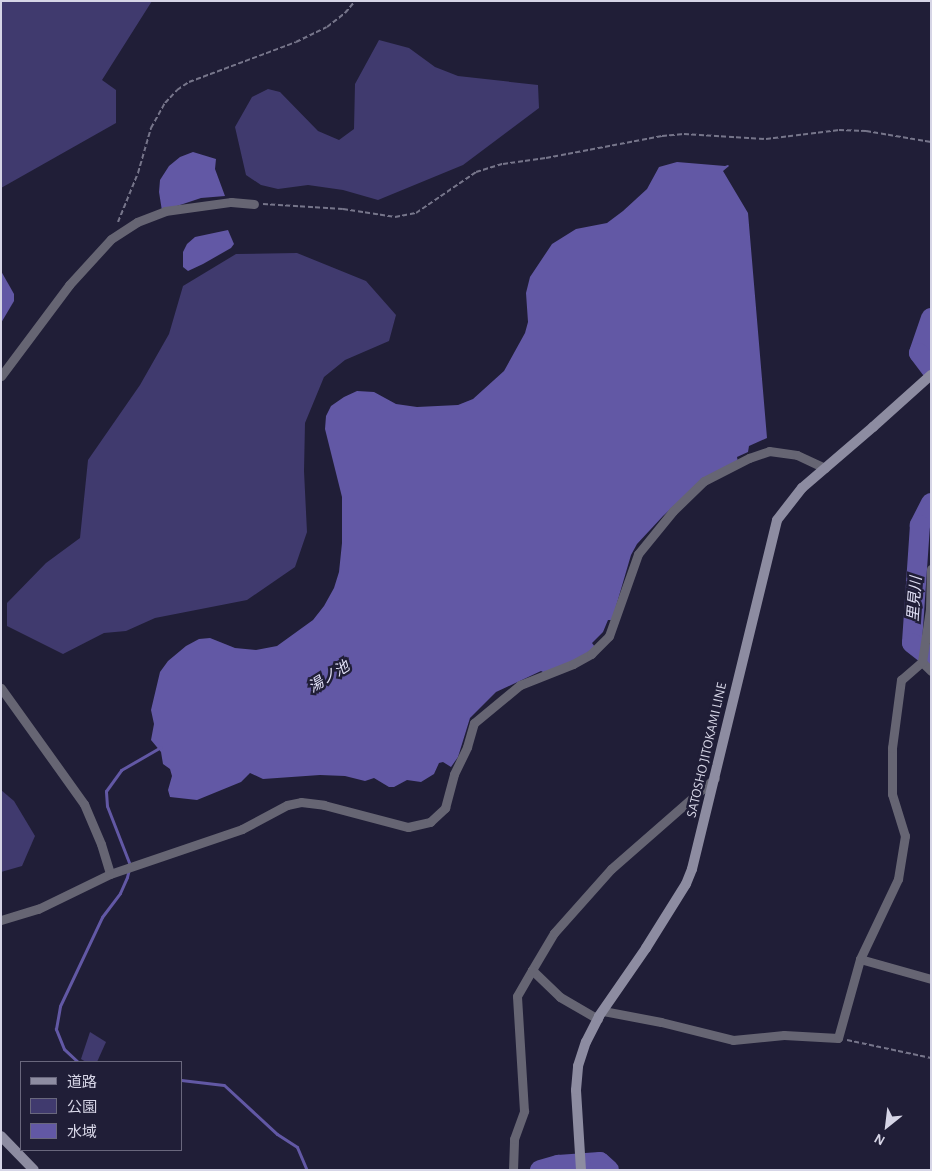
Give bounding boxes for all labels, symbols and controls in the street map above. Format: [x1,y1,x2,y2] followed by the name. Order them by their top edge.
[904,576,926,622] water label: 里見川
[305,657,353,697] water label: 湯ノ池
[683,681,731,819] street label: SATOSHO JITOKAMI LINE
[20,1061,182,1151] legend
[67,1075,97,1090] text: 道路
[67,1100,97,1115] text: 公園
[862,1101,912,1151] north arrow
[67,1125,97,1140] text: 水域
[872,1131,887,1148] text: N

